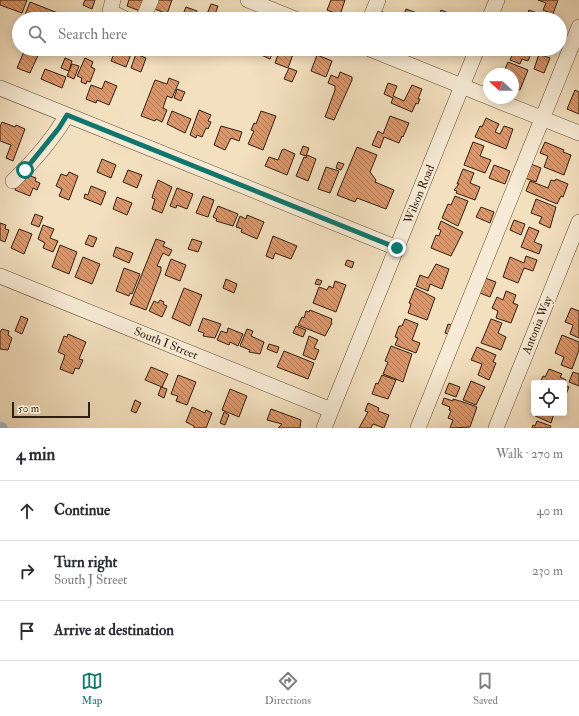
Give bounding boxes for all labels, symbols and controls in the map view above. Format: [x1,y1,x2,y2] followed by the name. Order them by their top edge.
[12,12,567,56] search box
[26,23,48,45] icon: search
[58,25,127,44] text: Search here
[483,68,519,104] north arrow
[16,161,34,179] route start
[400,162,438,227] street label: Wilson Road
[388,239,406,257] route end
[519,293,556,357] street label: Antonia Way
[132,324,200,363] street label: South I Street
[531,380,567,416] map controls
[531,380,567,416] button: locate
[12,400,90,419] scale bar
[18,402,39,415] text: 50 m
[16,444,55,465] text: 4 min
[496,446,563,462] text: Walk · 270 m
[16,500,38,522] icon: ahead
[54,501,110,520] text: Continue
[537,503,563,519] text: 40 m
[54,553,117,572] text: Turn right
[16,560,38,582] icon: right
[532,563,563,579] text: 230 m
[54,572,127,588] text: South J Street
[16,620,38,642] icon: arrive
[54,621,174,640] text: Arrive at destination
[81,670,103,707] tab: Map
[265,670,311,707] tab: Directions
[473,670,498,707] tab: Saved

